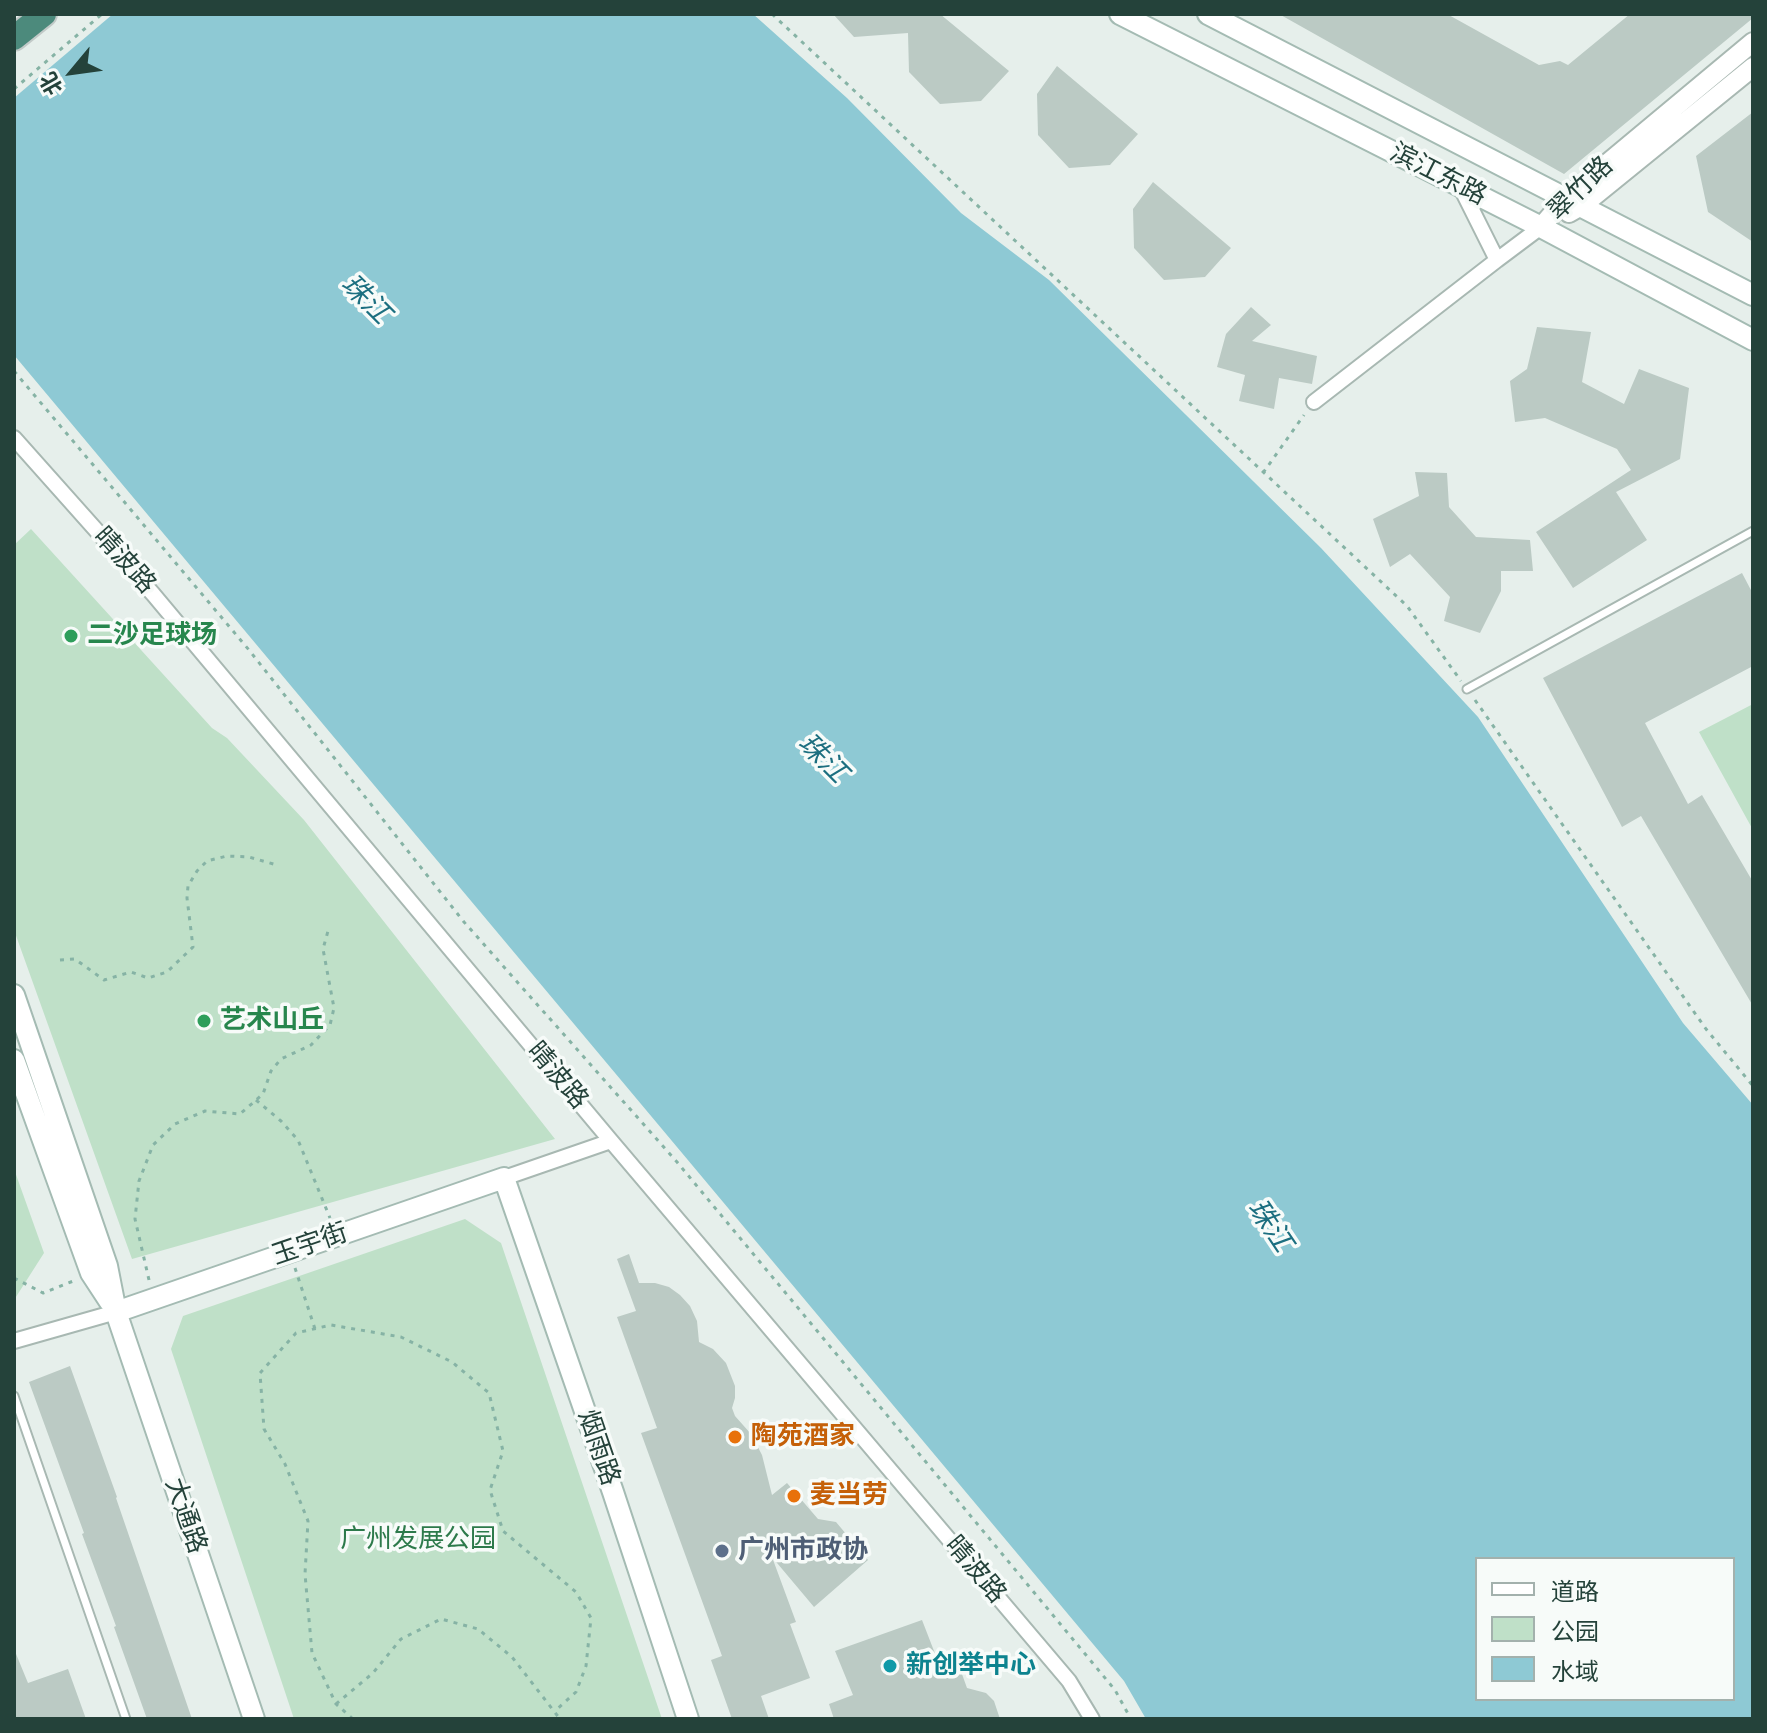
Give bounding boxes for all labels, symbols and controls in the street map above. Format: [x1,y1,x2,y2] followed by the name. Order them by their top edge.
[32,32,112,112] north arrow
[33,67,69,100] text: 北
[1385,137,1491,213] street label: 滨江东路
[1542,151,1620,227] street label: 翠竹路
[333,268,397,332] water label: 珠江
[86,522,162,600] street label: 晴波路
[87,620,217,652] place label: 二沙足球场
[62,627,80,645] marker: 二沙足球场
[790,727,854,791] water label: 珠江
[220,1005,324,1037] place label: 艺术山丘
[195,1012,213,1030] marker: 艺术山丘
[520,1036,594,1116] street label: 晴波路
[1239,1193,1299,1259] water label: 珠江
[268,1218,352,1272] street label: 玉宇街
[571,1406,625,1490] street label: 烟雨路
[751,1421,855,1453] place label: 陶苑酒家
[726,1428,744,1446] marker: 陶苑酒家
[158,1474,212,1558] street label: 大通路
[810,1480,888,1512] place label: 麦当劳
[785,1487,803,1505] marker: 麦当劳
[340,1524,496,1556] park label: 广州发展公园
[938,1530,1012,1610] street label: 晴波路
[738,1535,868,1567] place label: 广州市政协
[713,1542,731,1560] marker: 广州市政协
[1475,1557,1735,1701] legend
[1551,1576,1599,1607] text: 道路
[1551,1616,1599,1647] text: 公园
[906,1650,1036,1682] place label: 新创举中心
[1551,1656,1599,1687] text: 水域
[881,1657,899,1675] marker: 新创举中心

